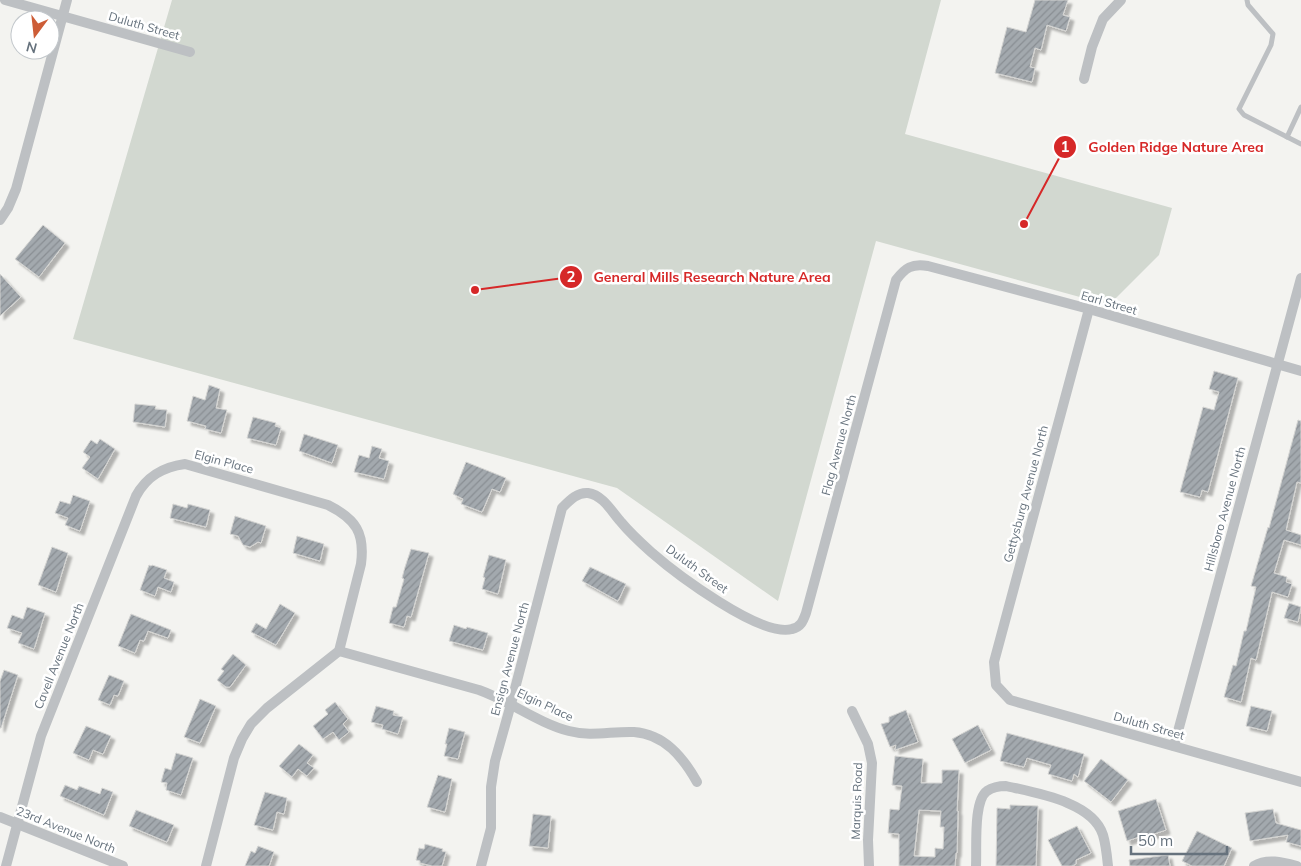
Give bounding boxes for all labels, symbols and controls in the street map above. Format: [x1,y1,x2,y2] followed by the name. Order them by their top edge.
[107,8,181,43] street label: Duluth Street
[10,10,60,60] north arrow
[24,37,39,58] text: N
[1053,133,1273,162] callout: Golden Ridge Nature Area
[1060,137,1070,156] text: 1
[1088,138,1264,156] text: Golden Ridge Nature Area
[559,262,841,291] callout: General Mills Research Nature Area
[566,267,576,286] text: 2
[593,268,831,286] text: General Mills Research Nature Area
[1079,287,1139,318] street label: Earl Street
[818,393,859,497] street label: Flag Avenue North
[1000,424,1051,564] street label: Gettysburg Avenue North
[1201,445,1248,573] street label: Hillsboro Avenue North
[193,446,255,477] street label: Elgin Place
[663,541,731,596] street label: Duluth Street
[30,600,87,711] street label: Cavell Avenue North
[487,600,532,717] street label: Ensign Avenue North
[515,685,576,724] street label: Elgin Place
[1112,708,1186,743] street label: Duluth Street
[848,762,865,840] street label: Marquis Road
[14,803,118,856] street label: 23rd Avenue North
[1131,824,1227,856] scale bar
[1138,831,1173,850] text: 50 m

